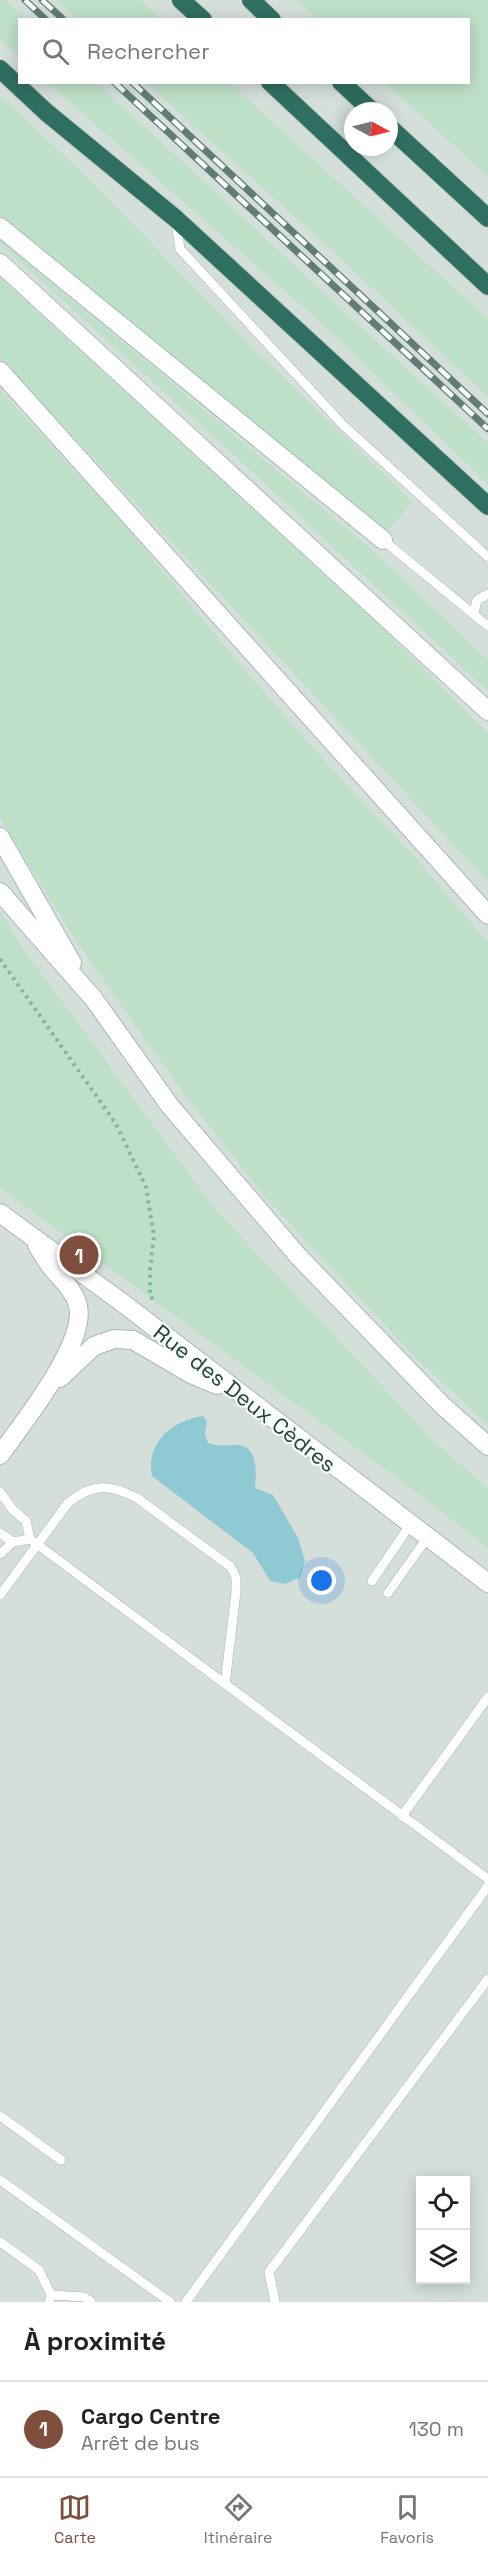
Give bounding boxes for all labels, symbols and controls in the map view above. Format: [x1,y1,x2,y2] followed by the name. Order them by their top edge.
[18,18,470,84] search box
[39,35,72,68] icon: search
[87,37,209,65] text: Rechercher
[344,102,398,156] north arrow
[60,1232,98,1278] pin: 1
[148,1318,342,1478] street label: Rue des Deux Cèdres
[307,1566,336,1595] your location
[416,2176,470,2284] map controls
[416,2176,470,2230] button: locate
[416,2230,470,2284] button: layers
[24,2324,166,2358] text: À proximité
[81,2402,220,2430] text: Cargo Centre
[39,2416,48,2442] text: 1
[408,2416,464,2442] text: 130 m
[81,2430,200,2456] text: Arrêt de bus
[54,2491,96,2548] tab: Carte
[204,2491,272,2548] tab: Itinéraire
[380,2491,434,2548] tab: Favoris

